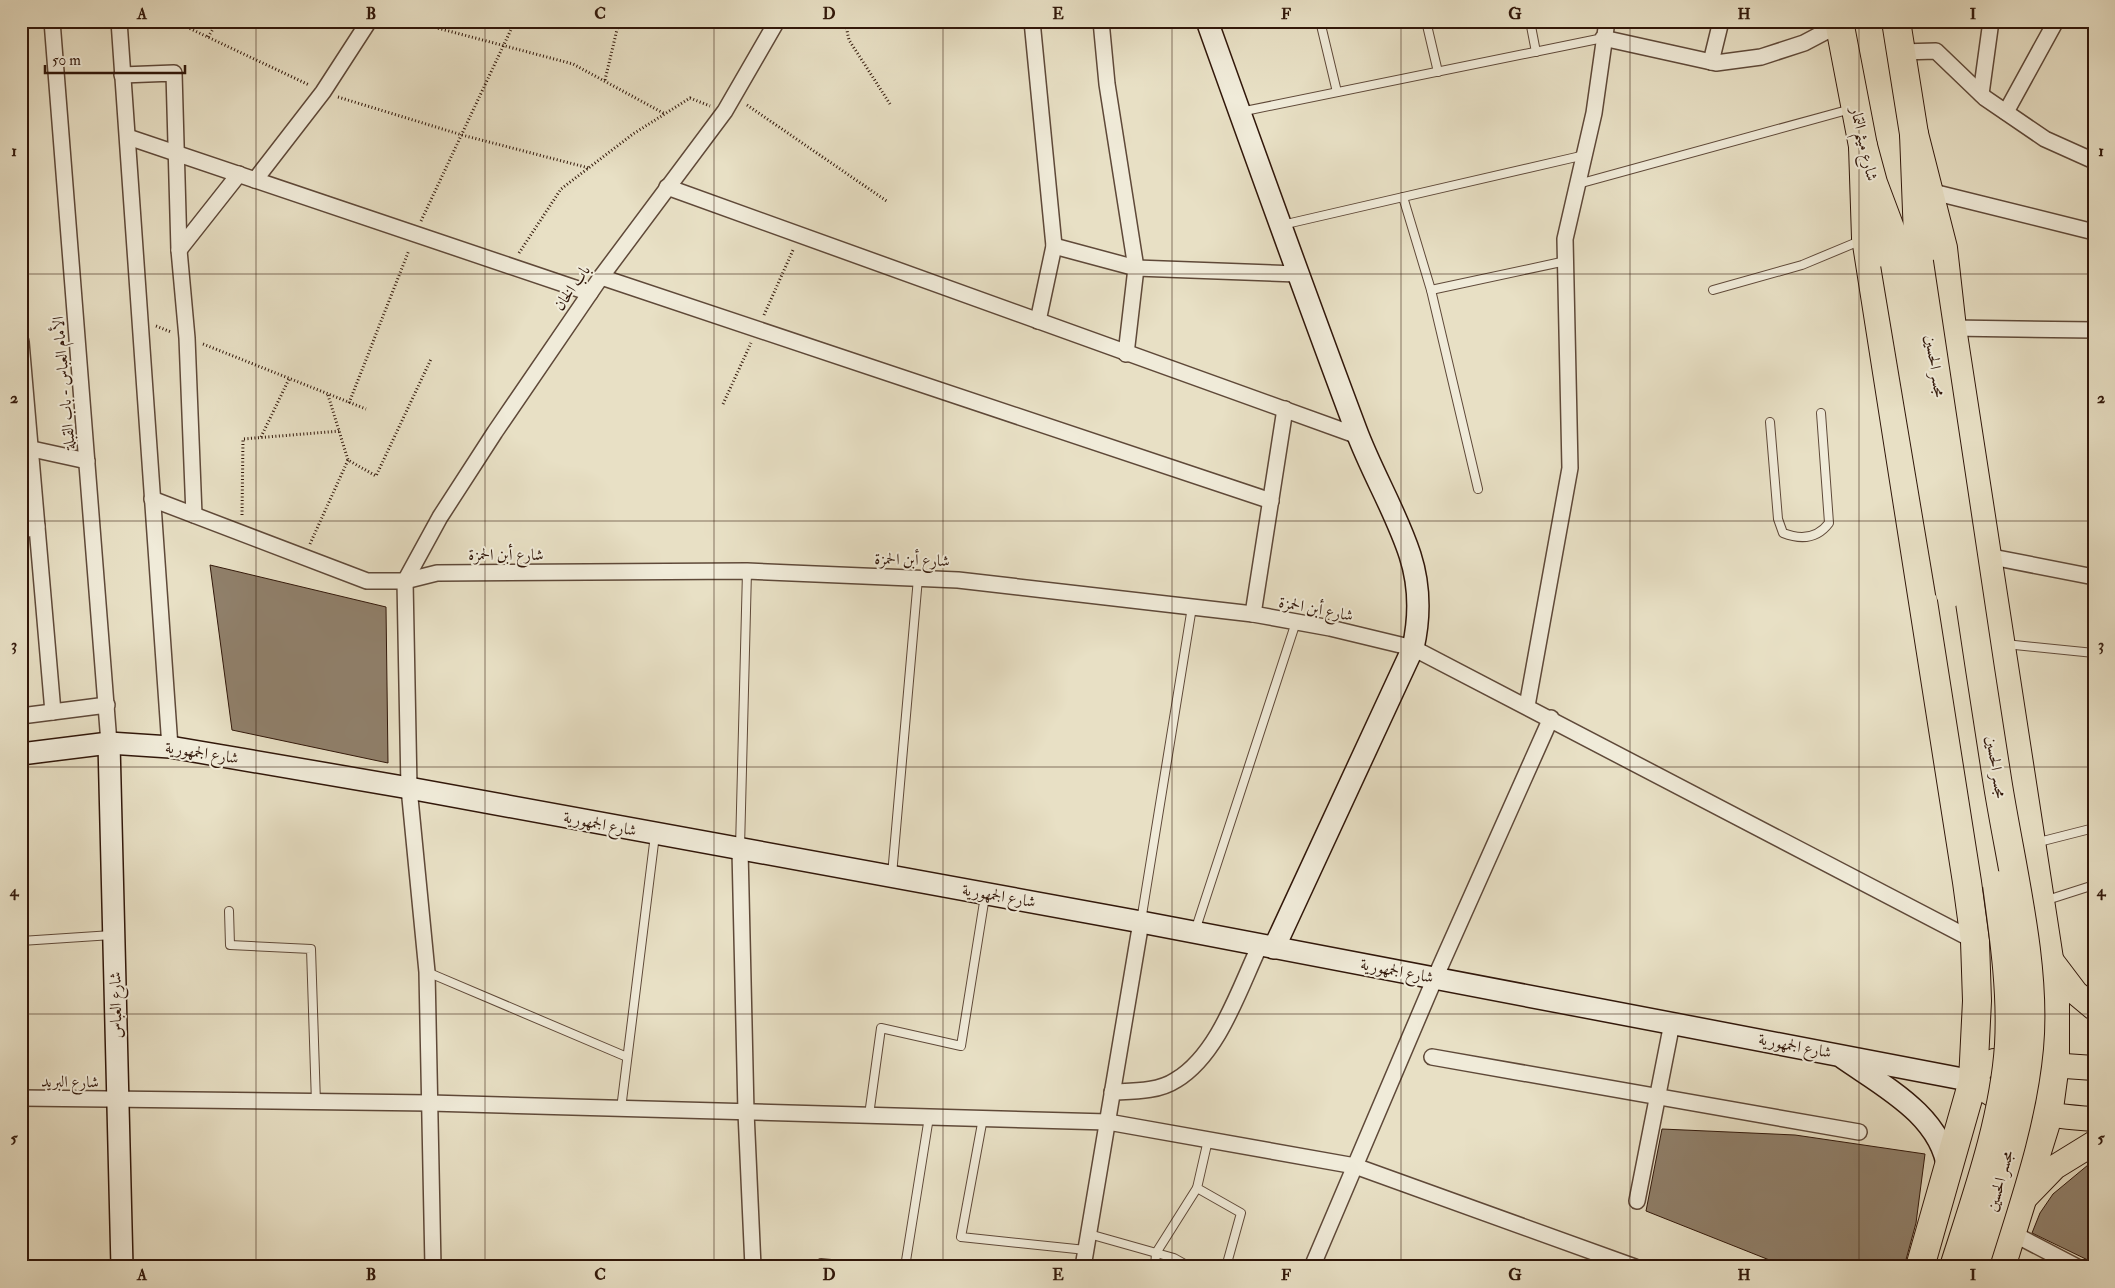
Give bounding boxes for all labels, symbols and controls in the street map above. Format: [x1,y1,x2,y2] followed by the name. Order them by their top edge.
[136,4,148,24] text: A
[366,4,376,24] text: B
[594,4,606,24] text: C
[822,4,836,24] text: D
[1052,4,1064,24] text: E
[1281,4,1291,24] text: F
[1508,4,1522,24] text: G
[1737,4,1751,24] text: H
[1970,4,1977,24] text: I
[45,42,185,74] scale bar
[52,51,81,70] text: 50 m
[1840,103,1882,184] street label: شارع ميثم التمار
[11,141,17,161] text: 1
[2098,141,2104,161] text: 1
[549,261,595,315] street label: باب الخان
[46,315,84,452] street label: الأمام العباس - باب القبلة
[1920,333,1950,399] street label: مجسر الحسين
[10,388,18,408] text: 2
[2097,388,2105,408] text: 2
[468,543,544,568] street label: شارع أبن الحمزة
[874,547,950,574] street label: شارع أبن الحمزة
[1276,590,1355,629] street label: شارع أبن الحمزة
[11,635,17,655] text: 3
[2098,635,2104,655] text: 3
[1981,734,2011,800] street label: مجسر الحسين
[163,737,240,772] street label: شارع الجمهورية
[561,807,638,844] street label: شارع الجمهورية
[960,880,1037,915] street label: شارع الجمهورية
[9,881,20,901] text: 4
[2096,881,2107,901] text: 4
[1358,954,1435,991] street label: شارع الجمهورية
[105,971,130,1039] street label: شارع العباس
[1756,1029,1833,1066] street label: شارع الجمهورية
[41,1071,99,1096] street label: شارع البريد
[10,1128,18,1148] text: 5
[2097,1128,2105,1148] text: 5
[1982,1148,2018,1214] street label: مجسر الحسين
[136,1265,148,1285] text: A
[366,1265,376,1285] text: B
[594,1265,606,1285] text: C
[822,1265,836,1285] text: D
[1052,1265,1064,1285] text: E
[1281,1265,1291,1285] text: F
[1508,1265,1522,1285] text: G
[1737,1265,1751,1285] text: H
[1970,1265,1977,1285] text: I

